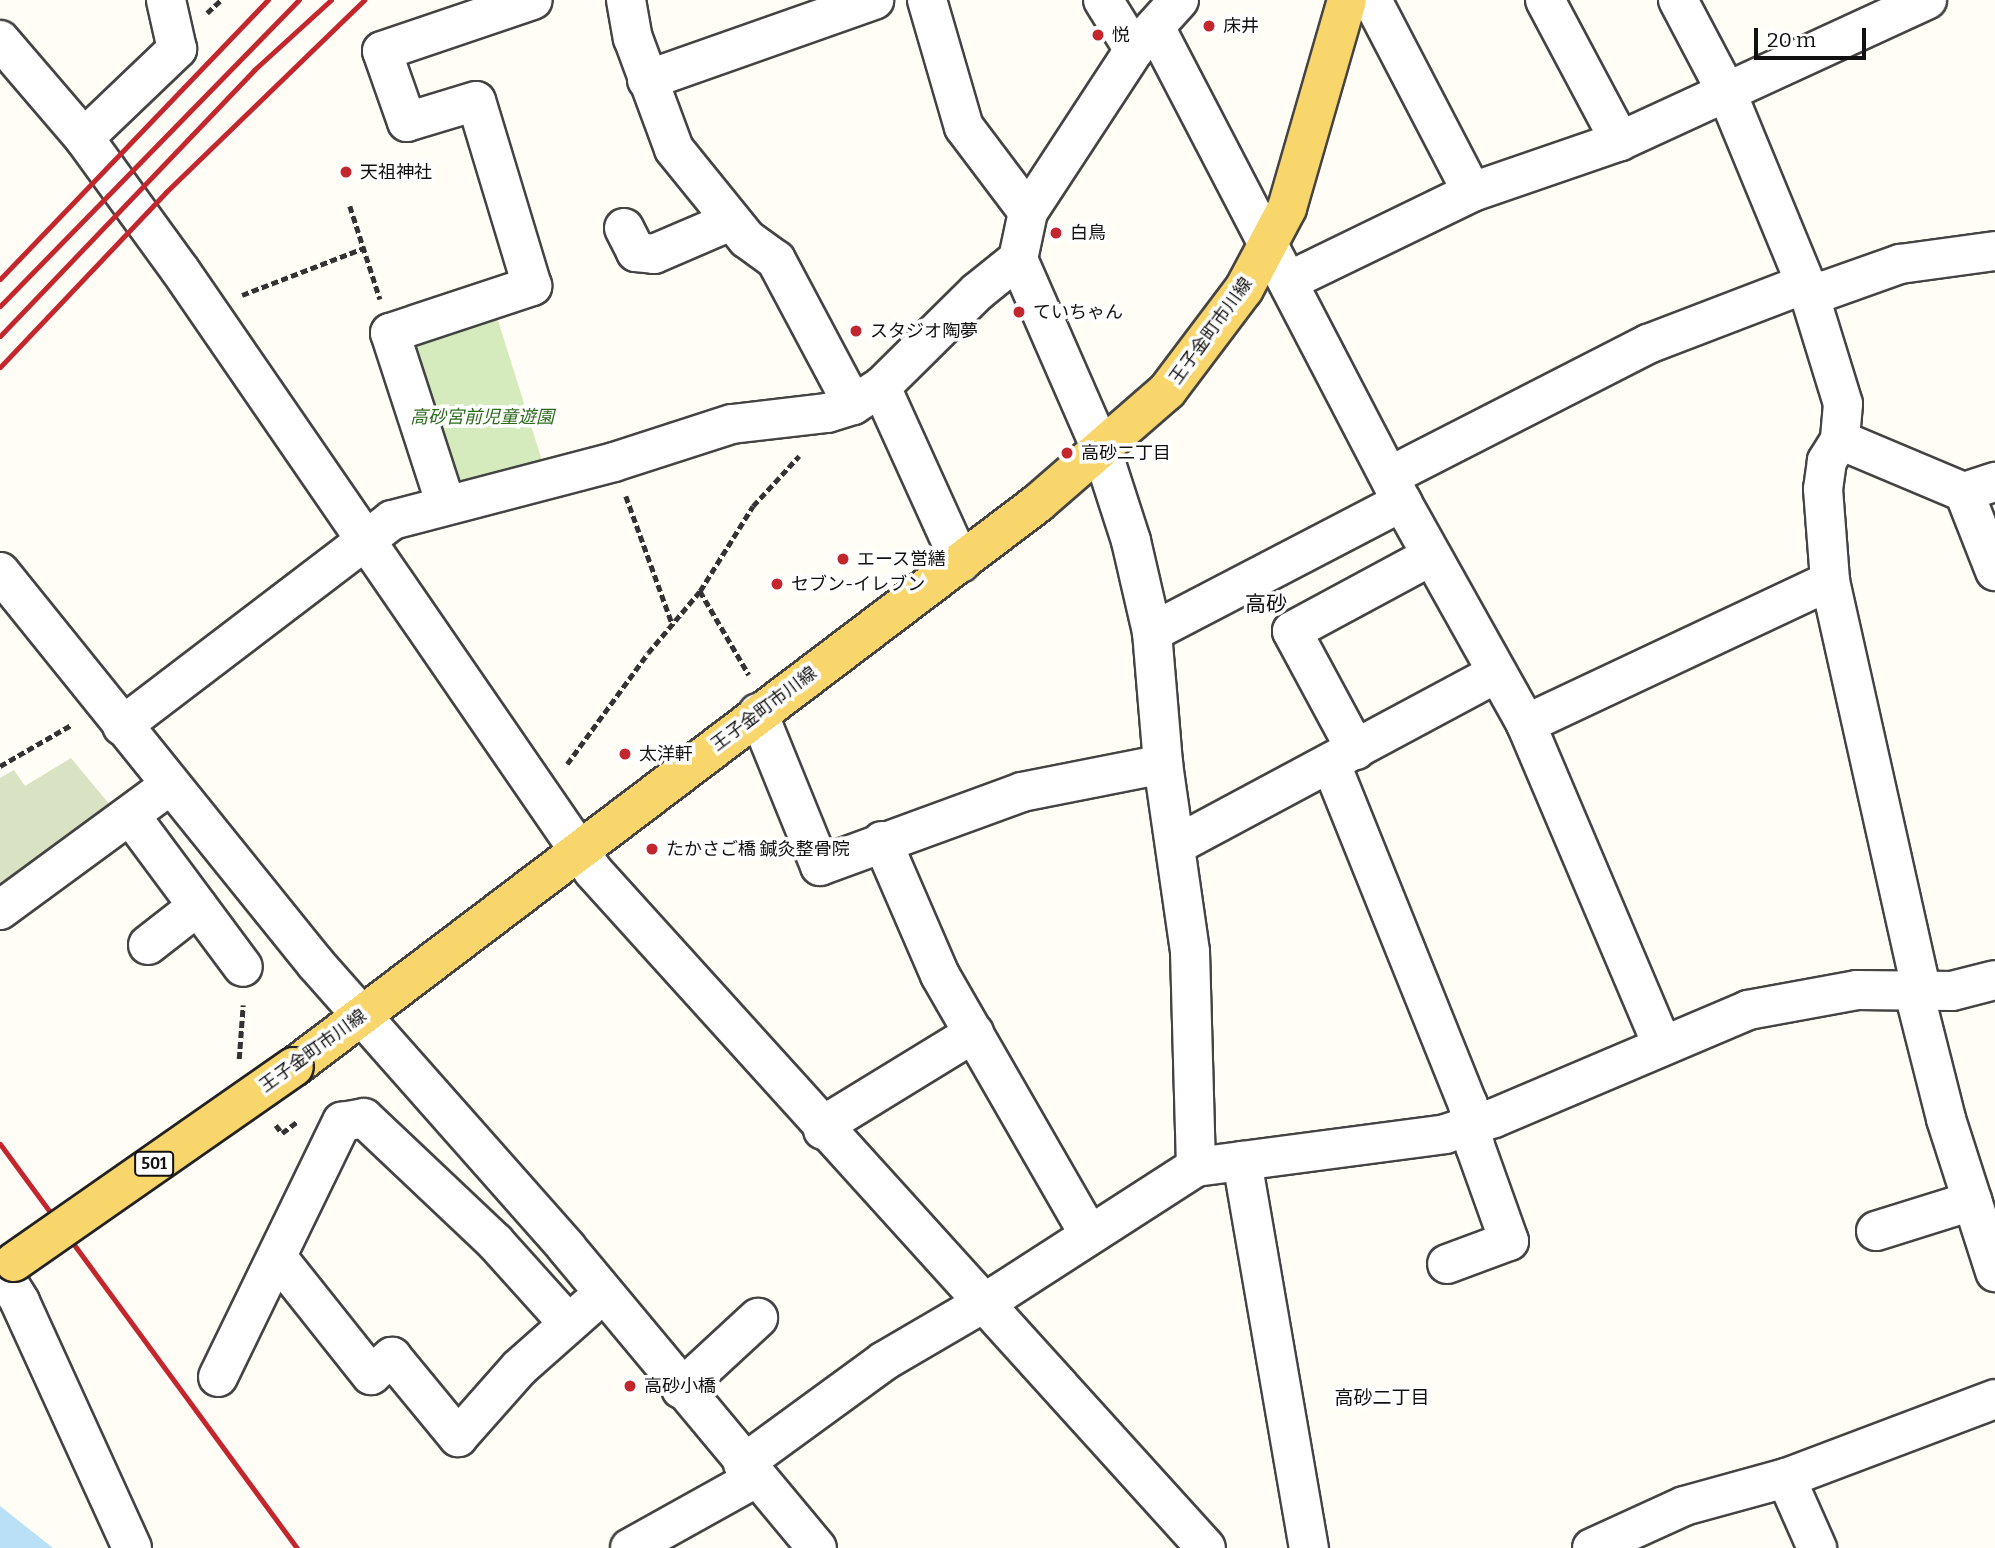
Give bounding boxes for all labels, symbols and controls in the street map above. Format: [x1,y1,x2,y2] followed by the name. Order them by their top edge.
[1757,14,1869,58] scale bar
[1223,15,1259,37] place label: 床井
[1201,18,1217,34] marker: 床井
[1112,24,1130,46] place label: 悦
[1090,27,1106,43] marker: 悦
[1767,27,1816,53] text: 20 m
[360,161,432,183] place label: 天祖神社
[338,164,354,180] marker: 天祖神社
[1070,222,1106,244] place label: 白鳥
[1048,225,1064,241] marker: 白鳥
[1165,274,1257,388] street label: 王子金町市川線
[1033,301,1123,323] place label: ていちゃん
[1011,304,1027,320] marker: ていちゃん
[870,320,978,342] place label: スタジオ陶夢
[848,323,864,339] marker: スタジオ陶夢
[410,406,554,428] park label: 高砂宮前児童遊園
[1081,442,1171,464] place label: 高砂二丁目
[1059,445,1075,461] marker: 高砂二丁目
[857,548,947,570] place label: エース営繕
[835,551,851,567] marker: エース営繕
[791,573,925,595] place label: セブン-イレブン
[769,576,785,592] marker: セブン-イレブン
[1245,591,1287,617] district label: 高砂
[707,662,821,756] street label: 王子金町市川線
[639,743,693,765] place label: 太洋軒
[617,746,633,762] marker: 太洋軒
[666,838,850,860] place label: たかさご橋 鍼灸整骨院
[644,841,660,857] marker: たかさご橋 鍼灸整骨院
[256,1005,370,1097] street label: 王子金町市川線
[133,1152,175,1176] road number: 501
[644,1375,716,1397] place label: 高砂小橋
[622,1378,638,1394] marker: 高砂小橋
[1335,1387,1429,1409] district label: 高砂二丁目

